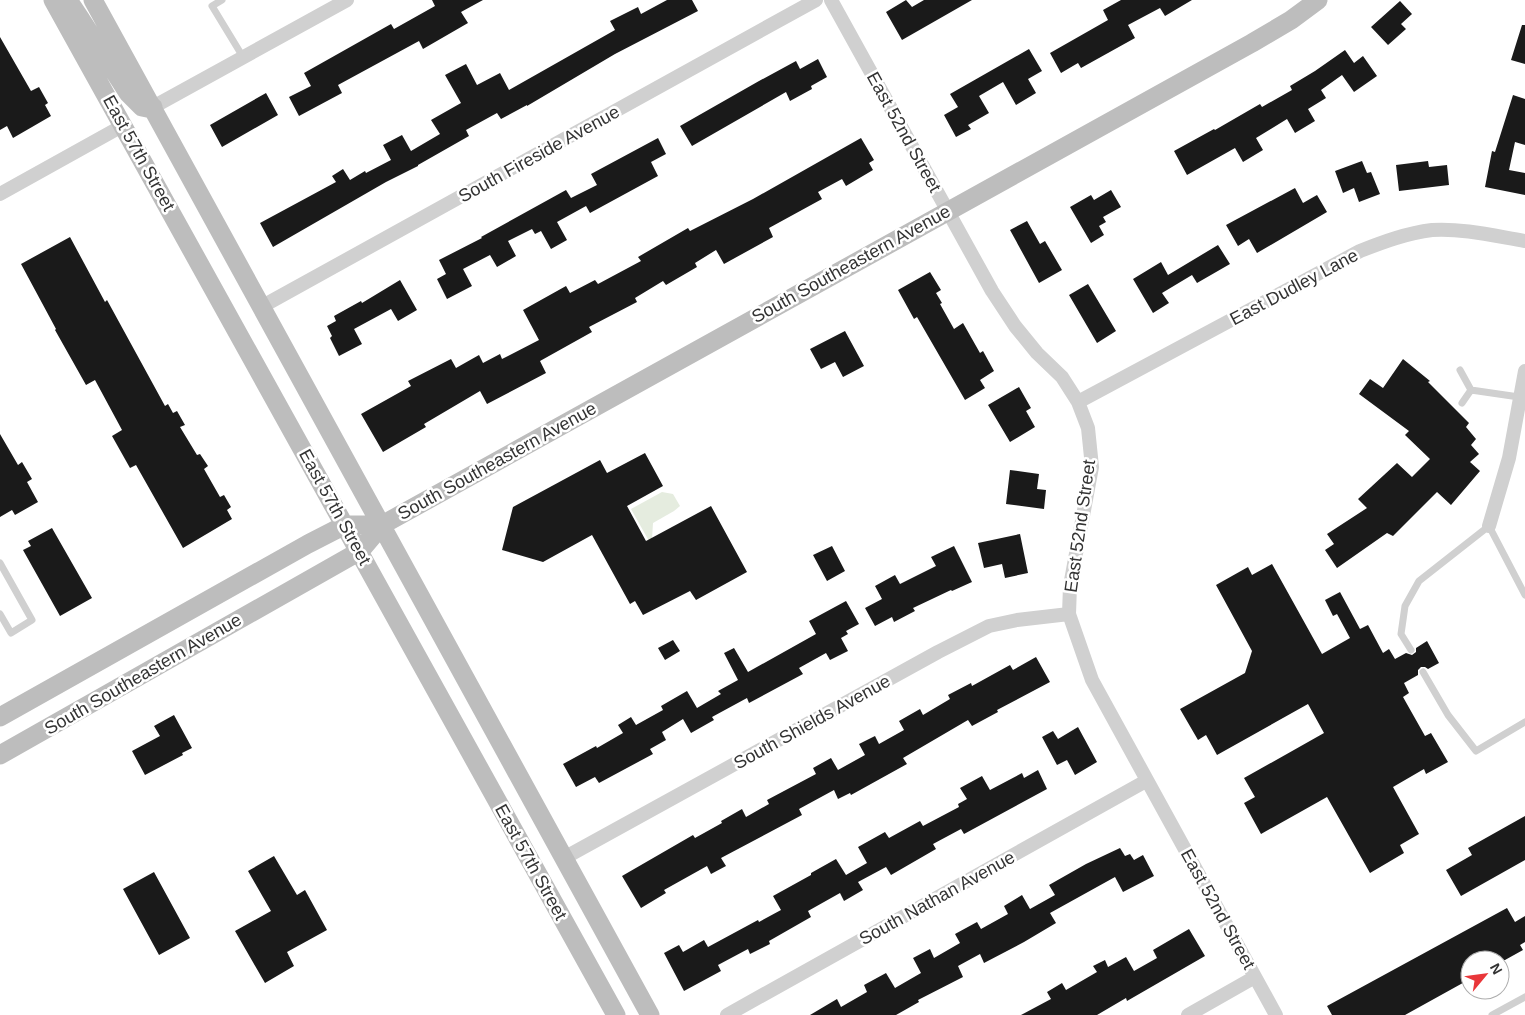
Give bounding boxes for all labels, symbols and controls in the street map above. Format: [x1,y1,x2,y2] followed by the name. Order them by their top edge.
[863,69,945,195] street label: East 52nd Street
[99,92,179,214] street label: East 57th Street
[455,101,623,207] street label: South Fireside Avenue
[748,201,954,327] street label: South Southeastern Avenue
[1227,245,1361,329] street label: East Dudley Lane
[394,398,600,524] street label: South Southeastern Avenue
[295,446,375,568] street label: East 57th Street
[1061,458,1099,594] street label: East 52nd Street
[41,609,245,739] street label: South Southeastern Avenue
[730,671,894,773] street label: South Shields Avenue
[491,801,571,923] street label: East 57th Street
[1177,846,1259,972] street label: East 52nd Street
[856,847,1018,949] street label: South Nathan Avenue
[1460,950,1510,1000] north arrow
[1487,960,1506,977] text: N

